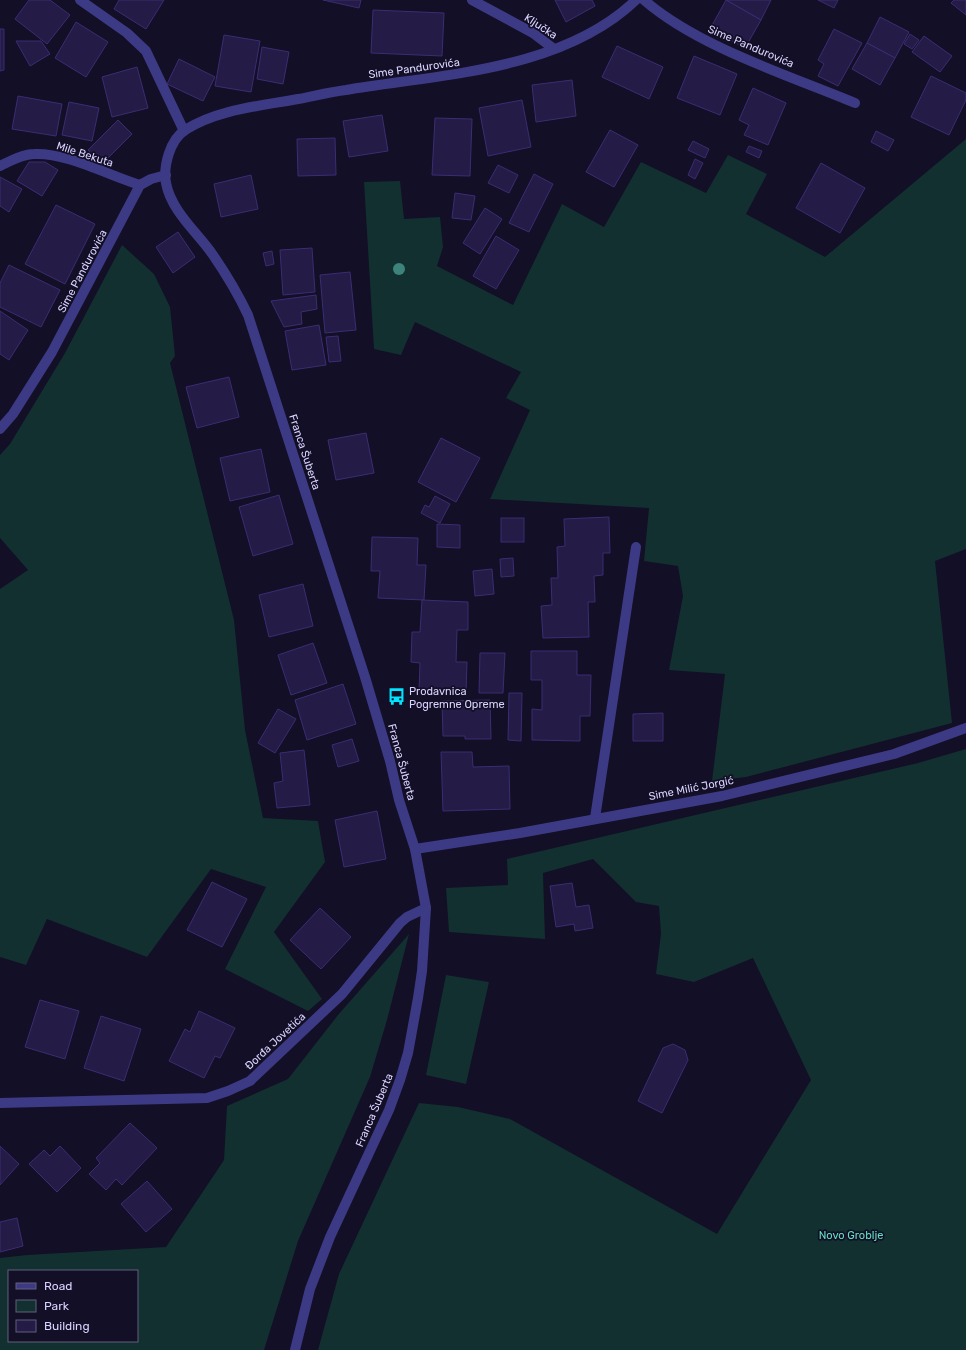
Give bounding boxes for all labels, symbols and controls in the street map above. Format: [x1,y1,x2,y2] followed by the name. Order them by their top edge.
[522,11,560,42] street label: Ključka
[706,22,796,70] street label: Sime Pandurovića
[368,56,461,81] street label: Sime Pandurovića
[55,139,115,170] street label: Mile Bekuta
[55,228,110,315] street label: Sime Pandurovića
[286,413,323,492] street label: Franca Šuberta
[409,685,505,711] place label: Prodavnica Pogremne Opreme
[386,687,406,707] bus stop icon: Prodavnica Pogremne Opreme
[385,722,418,802] street label: Franca Šuberta
[647,774,735,803] street label: Sime Milić Jorgić
[243,1010,308,1073] street label: Đorđa Jovetića
[353,1071,396,1149] street label: Franca Šuberta
[819,1229,883,1242] park label: Novo Groblje
[8,1270,138,1342] legend
[44,1279,72,1293] text: Road
[44,1299,70,1313] text: Park
[44,1319,90,1333] text: Building

